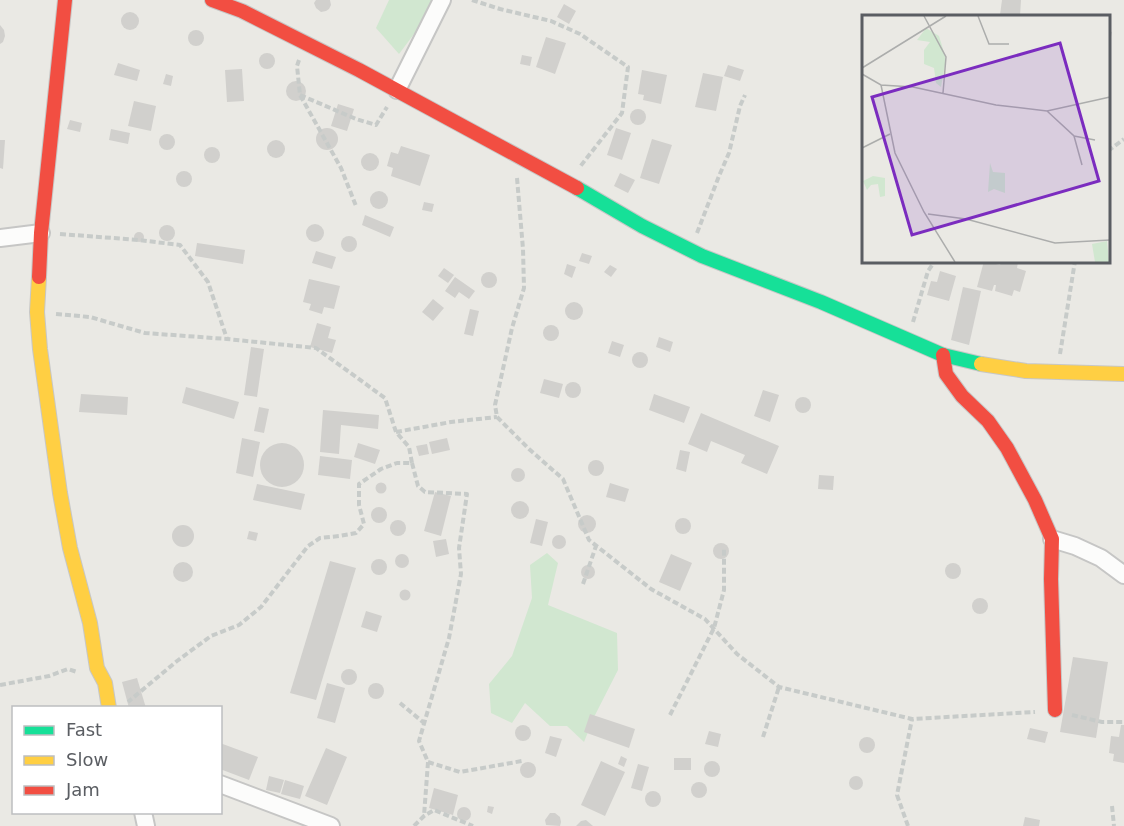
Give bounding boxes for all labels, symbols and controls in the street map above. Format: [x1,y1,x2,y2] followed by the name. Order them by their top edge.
[862,15,1109,262] inset map
[12,706,222,814] legend
[66,719,102,740] text: Fast
[66,749,108,770] text: Slow
[65,779,100,800] text: Jam

